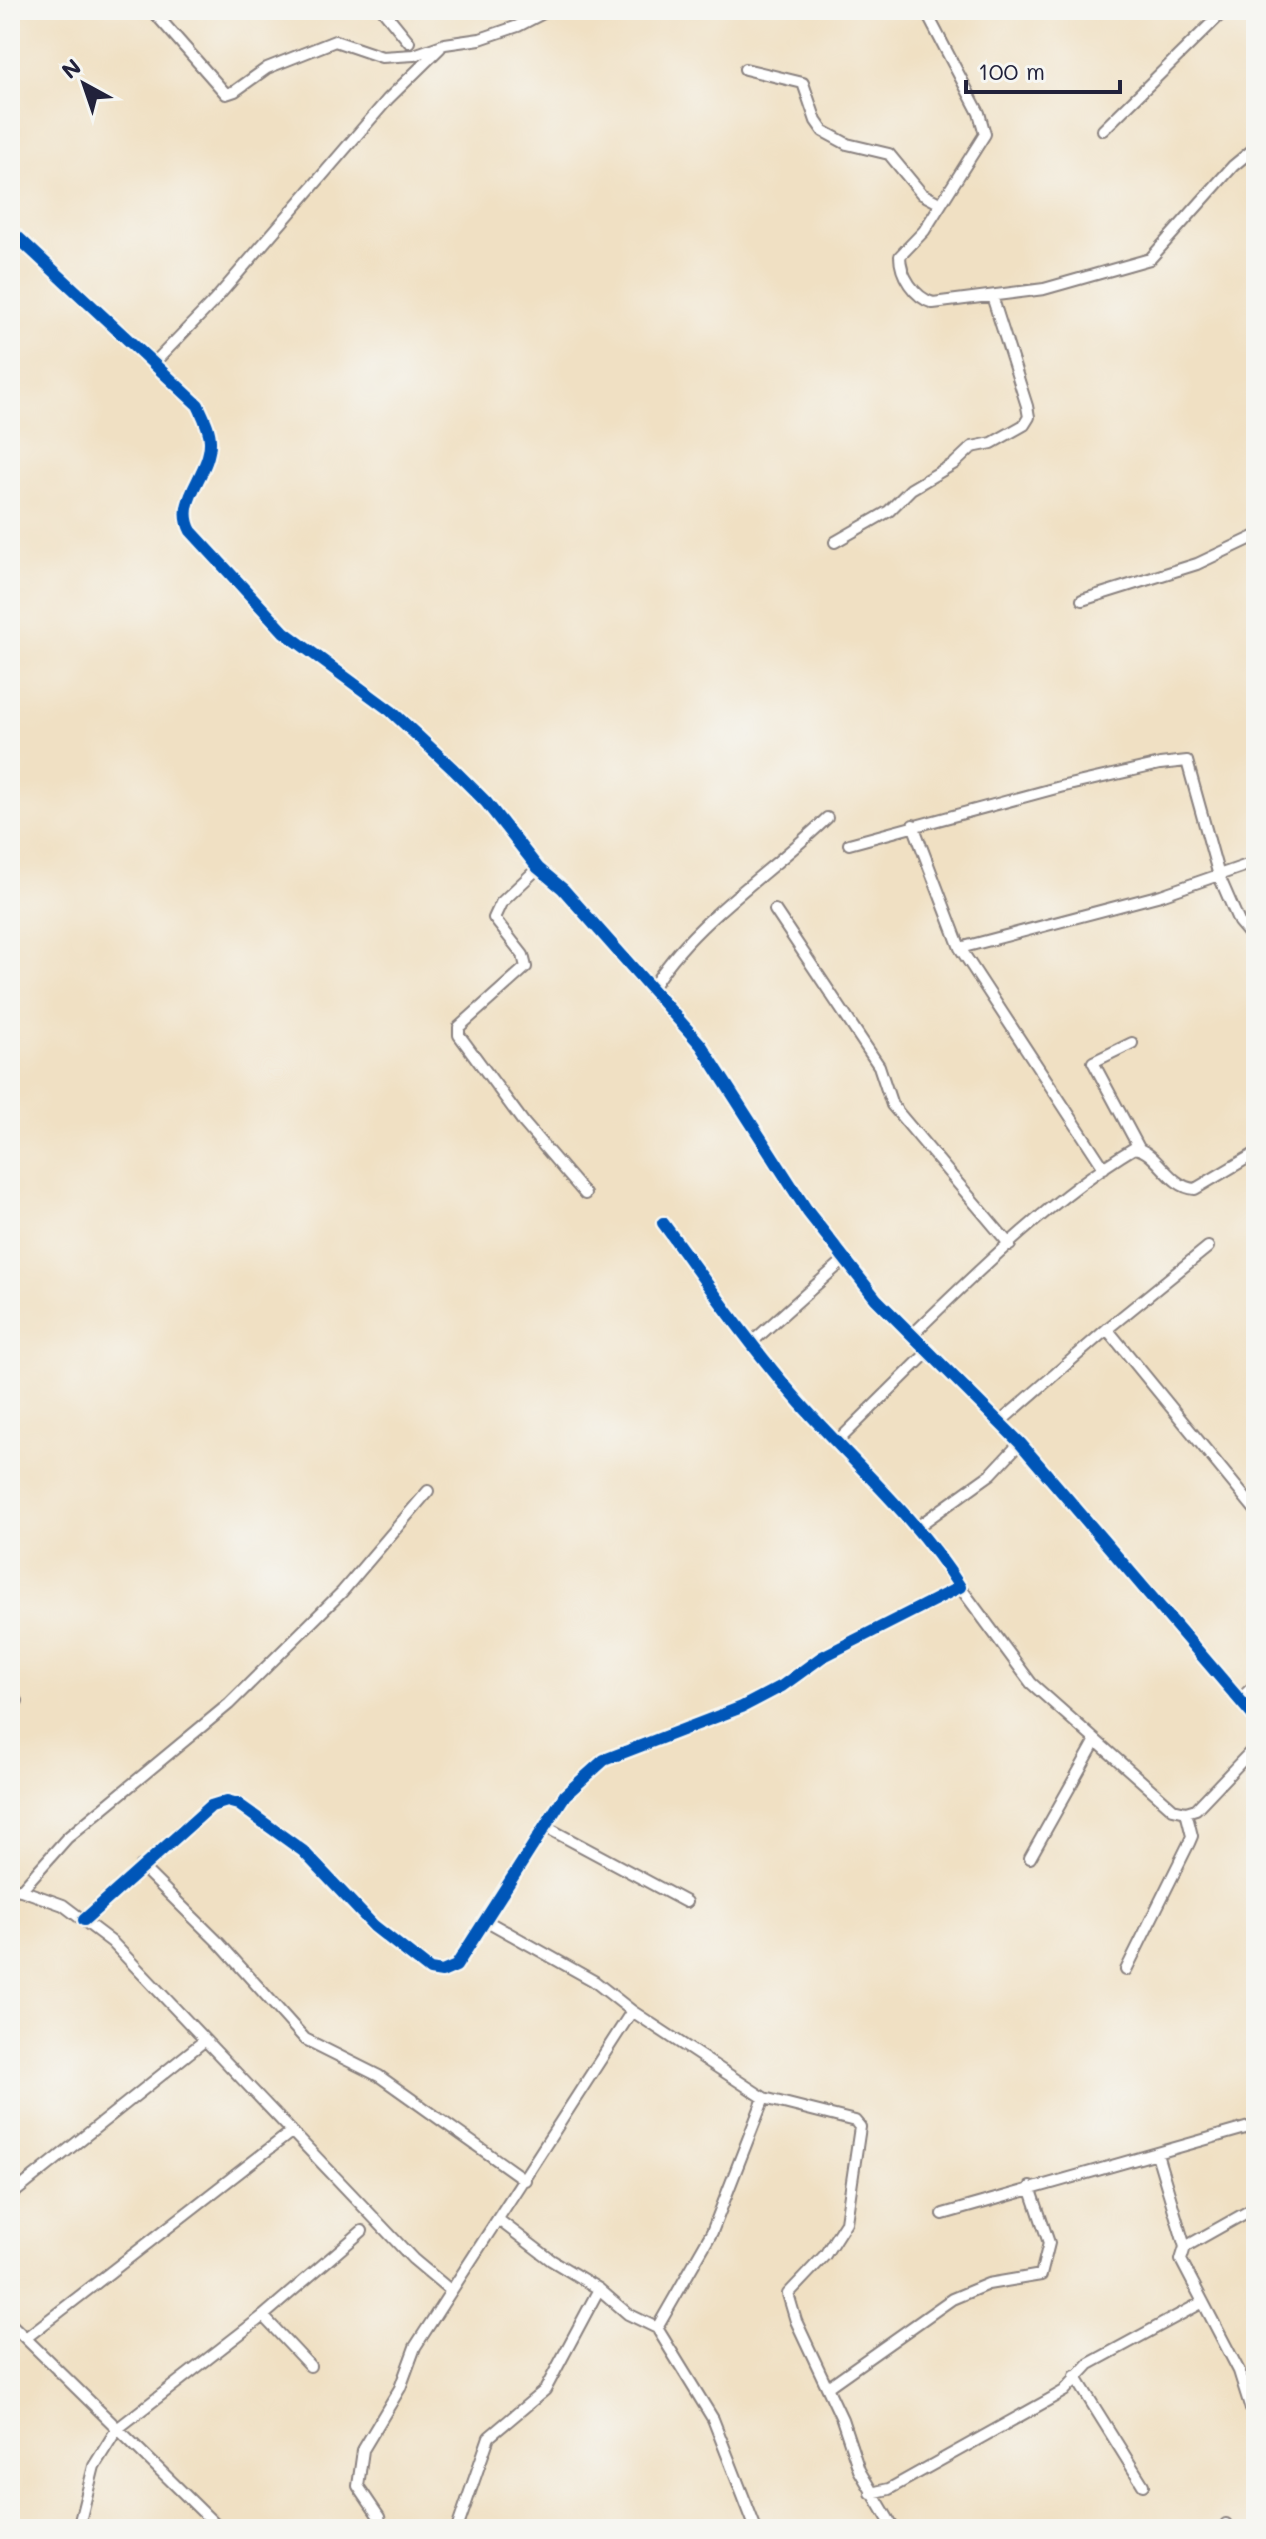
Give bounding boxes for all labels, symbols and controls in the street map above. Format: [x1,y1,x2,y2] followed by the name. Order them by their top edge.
[44,44,124,124] north arrow
[966,44,1120,94] scale bar
[55,52,87,85] text: N
[978,55,1045,86] text: 100 m

